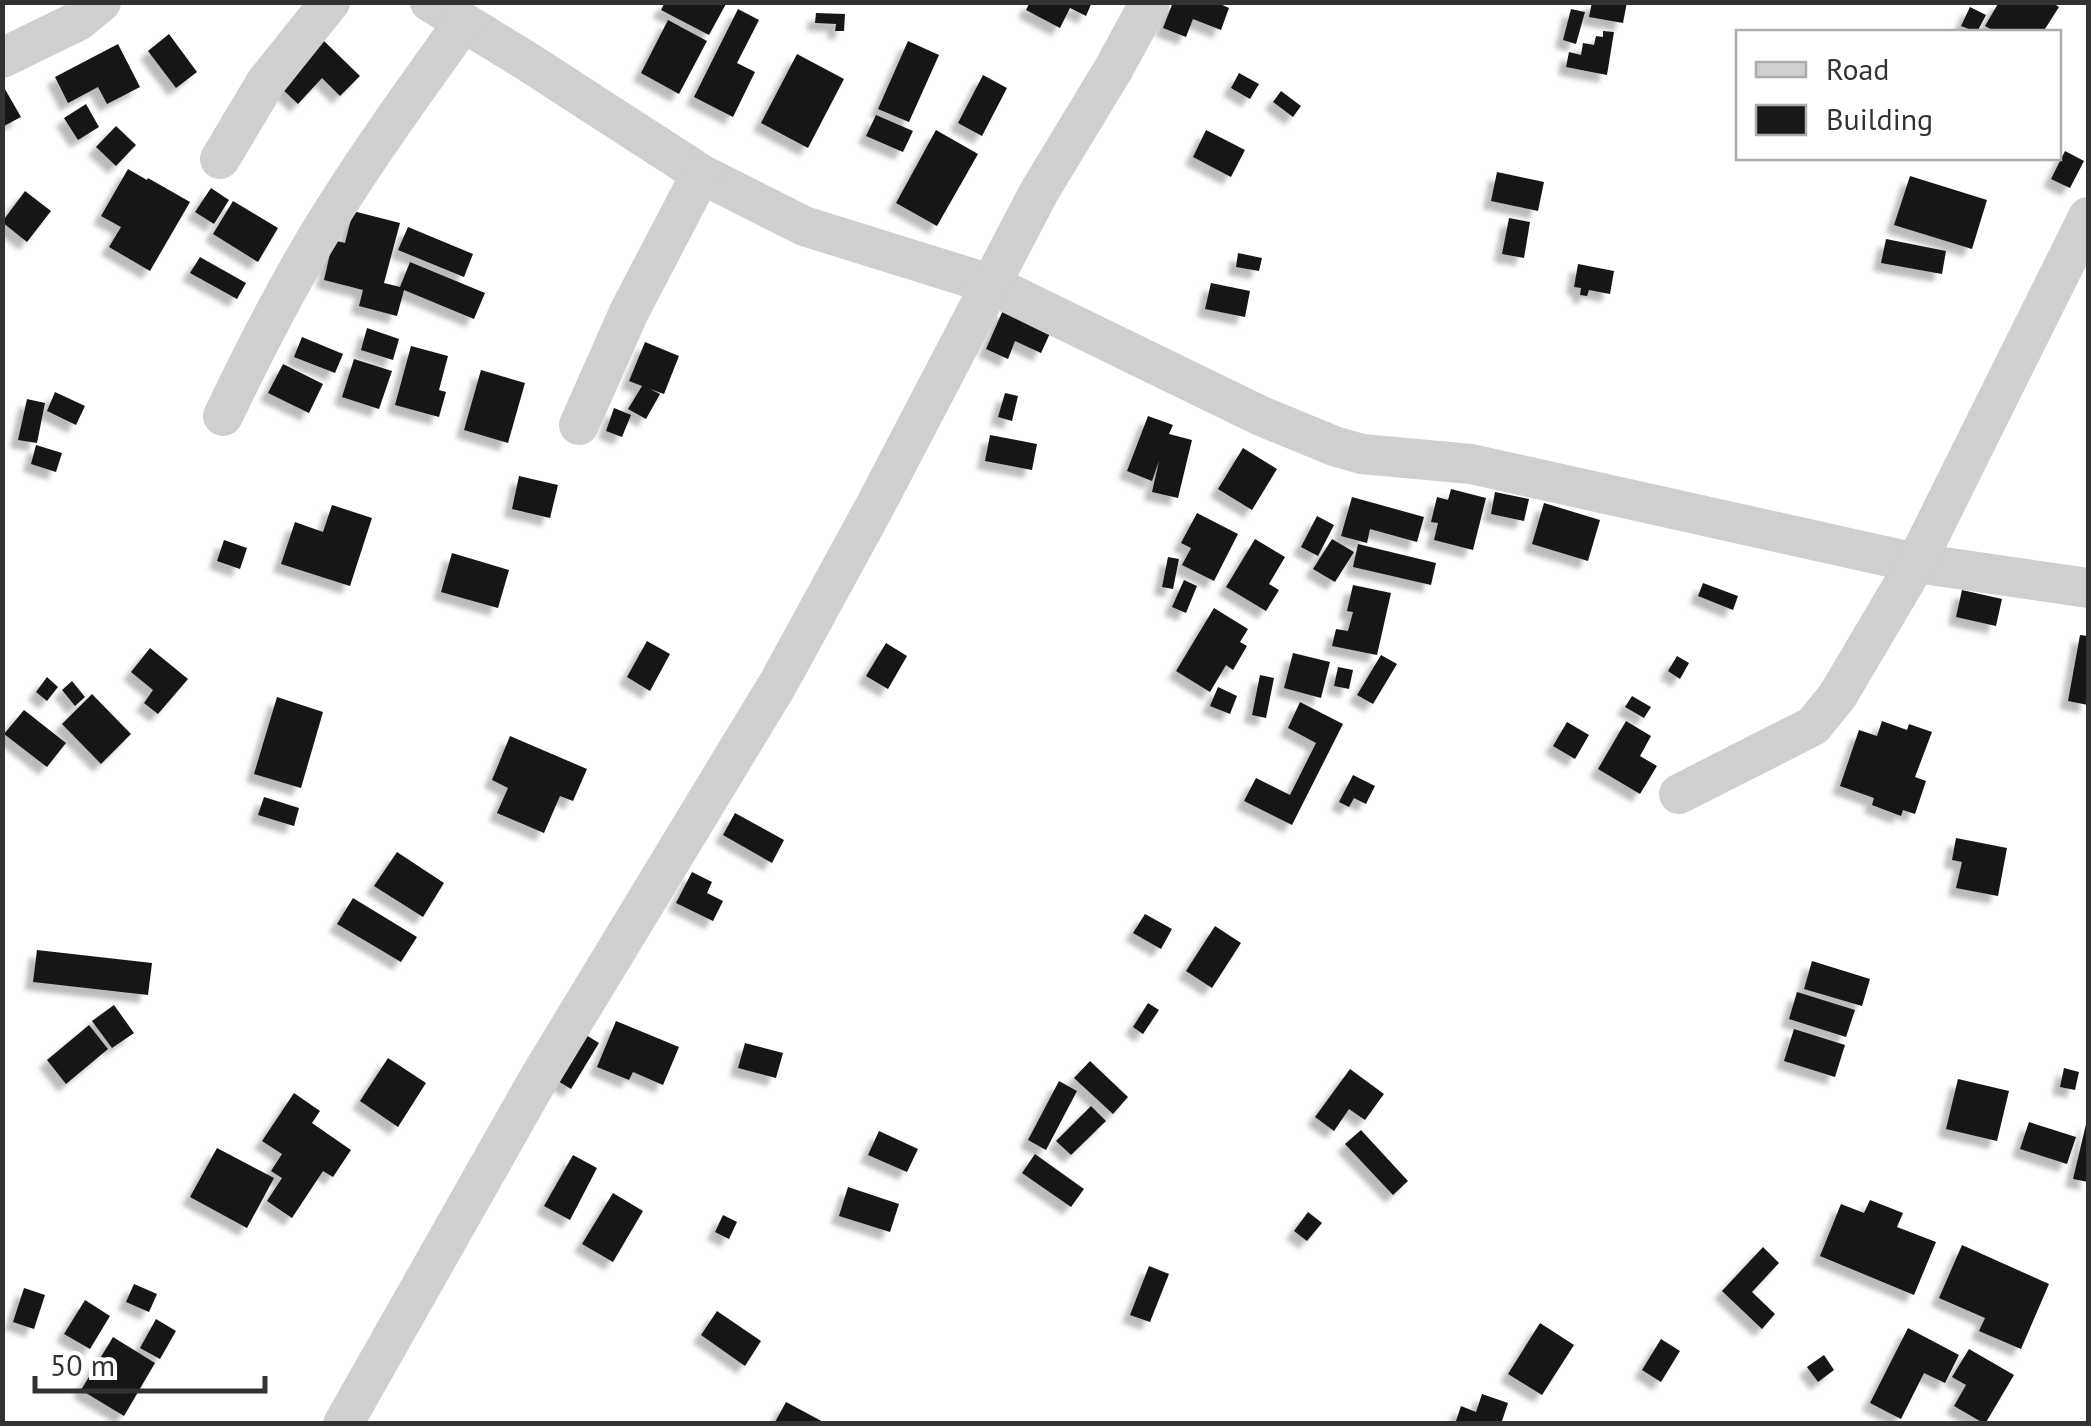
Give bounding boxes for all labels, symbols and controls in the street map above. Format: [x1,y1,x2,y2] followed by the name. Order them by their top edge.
[1736,30,2061,160] legend
[1826,49,1890,88] text: Road
[1826,99,1933,138] text: Building
[35,1331,265,1393] scale bar
[50,1345,115,1384] text: 50 m

